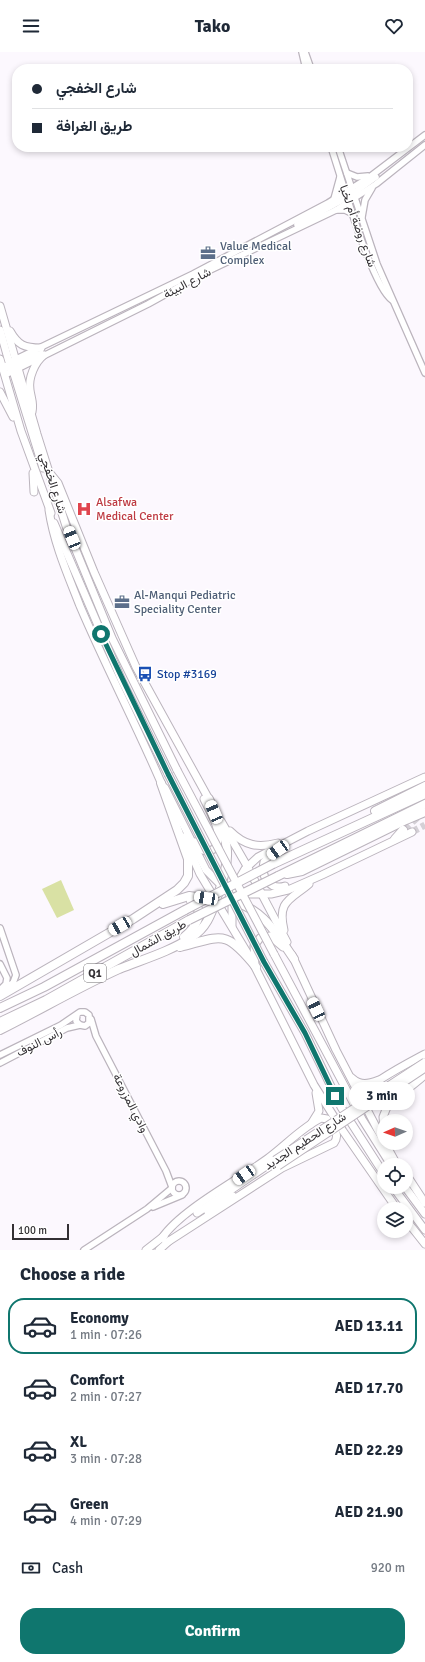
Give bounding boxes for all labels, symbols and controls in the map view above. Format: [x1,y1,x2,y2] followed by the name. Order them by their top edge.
[20,15,42,37] icon: menu
[195,15,230,37] text: Tako
[383,15,405,37] icon: heart
[56,79,137,97] text: شارع الخفجي
[56,117,132,135] text: طريق الغرافة
[335,183,379,270] street label: شارع روضة أم لخبا
[220,239,292,268] place label: Value Medical Complex
[199,244,217,262] office icon: Value Medical Complex
[161,265,214,303] street label: شارع البيئة
[34,451,69,516] street label: شارع الخفجي
[96,495,174,524] place label: Alsafwa Medical Center
[75,500,93,518] hospital icon: Alsafwa Medical Center
[62,525,82,551] car
[134,588,236,617] place label: Al-Manqui Pediatric Speciality Center
[113,593,131,611] office icon: Al-Manqui Pediatric Speciality Center
[92,625,110,643] route start
[136,665,154,683] bus stop icon: Stop #3169
[157,667,217,682] place label: Stop #3169
[204,799,224,825] car
[265,838,291,862] car
[193,890,219,906] car
[107,915,133,937] car
[127,917,189,960] street label: طريق الشمال
[84,964,106,982] road number: Q1
[305,996,327,1022] car
[14,1025,64,1060] street label: رأس النوف
[107,1071,152,1136] street label: وادي المزروعة
[349,1082,415,1110] callout: 3 min
[326,1087,344,1105] route end
[366,1088,398,1104] text: 3 min
[261,1109,350,1174] street label: شارع الحطيم الجديد
[377,1114,413,1150] north arrow
[377,1114,413,1238] map controls
[377,1158,413,1194] button: locate
[231,1163,257,1187] car
[377,1202,413,1238] button: layers
[12,1222,69,1241] scale bar
[18,1224,47,1237] text: 100 m
[20,1263,125,1285] text: Choose a ride
[22,1308,58,1344] icon: car
[70,1309,129,1327] text: Economy
[335,1317,403,1335] text: AED 13.11
[70,1327,142,1343] text: 1 min · 07:26
[22,1370,58,1406] icon: car
[70,1371,124,1389] text: Comfort
[335,1379,403,1397] text: AED 17.70
[70,1389,142,1405] text: 2 min · 07:27
[22,1432,58,1468] icon: car
[70,1433,87,1451] text: XL
[335,1441,403,1459] text: AED 22.29
[70,1451,142,1467] text: 3 min · 07:28
[22,1494,58,1530] icon: car
[70,1495,109,1513] text: Green
[335,1503,403,1521] text: AED 21.90
[70,1513,142,1529] text: 4 min · 07:29
[20,1557,42,1579] icon: cash
[52,1559,83,1577] text: Cash
[371,1560,405,1576] text: 920 m
[20,1608,405,1654] button: Confirm

